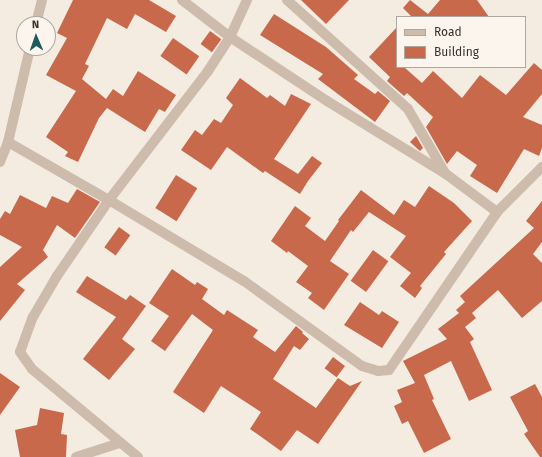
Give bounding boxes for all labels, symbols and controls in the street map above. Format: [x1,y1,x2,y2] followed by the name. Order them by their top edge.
[16,16,56,56] north arrow
[396,16,526,68] legend
[32,18,39,31] text: N
[434,25,462,39] text: Road
[434,45,479,59] text: Building

